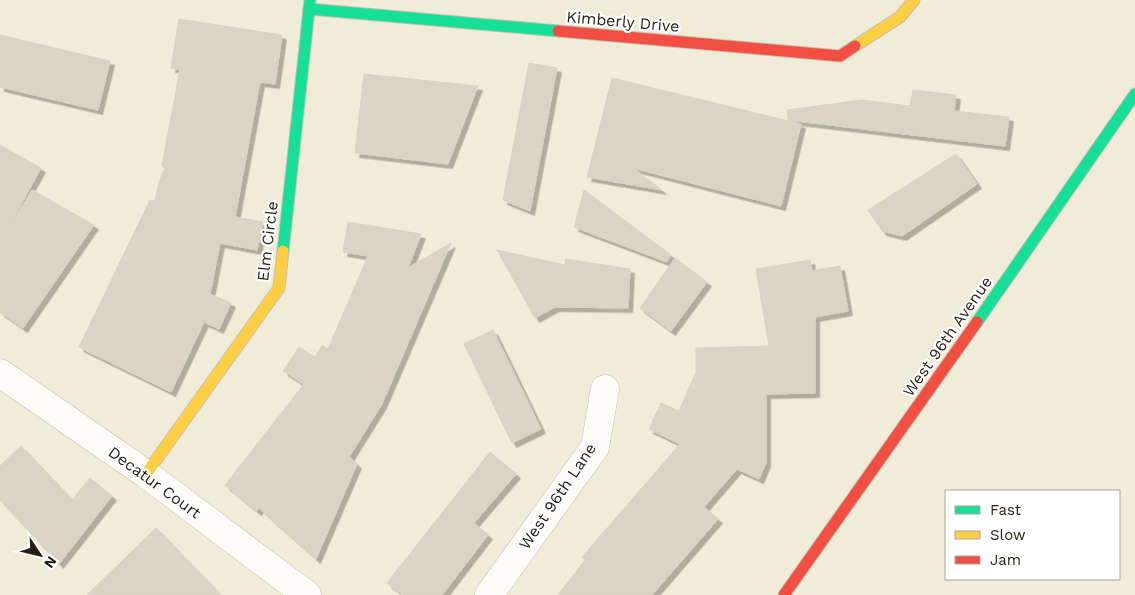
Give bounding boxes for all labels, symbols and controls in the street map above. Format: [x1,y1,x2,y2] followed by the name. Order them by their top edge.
[566,7,680,36] street label: Kimberly Drive
[253,200,282,282] street label: Elm Circle
[899,273,996,400] street label: West 96th Avenue
[515,440,600,553] street label: West 96th Lane
[105,442,205,523] street label: Decatur Court
[945,490,1120,580] legend
[990,501,1022,519] text: Fast
[990,526,1026,544] text: Slow
[15,530,65,580] north arrow
[990,551,1021,569] text: Jam
[41,554,60,571] text: N

